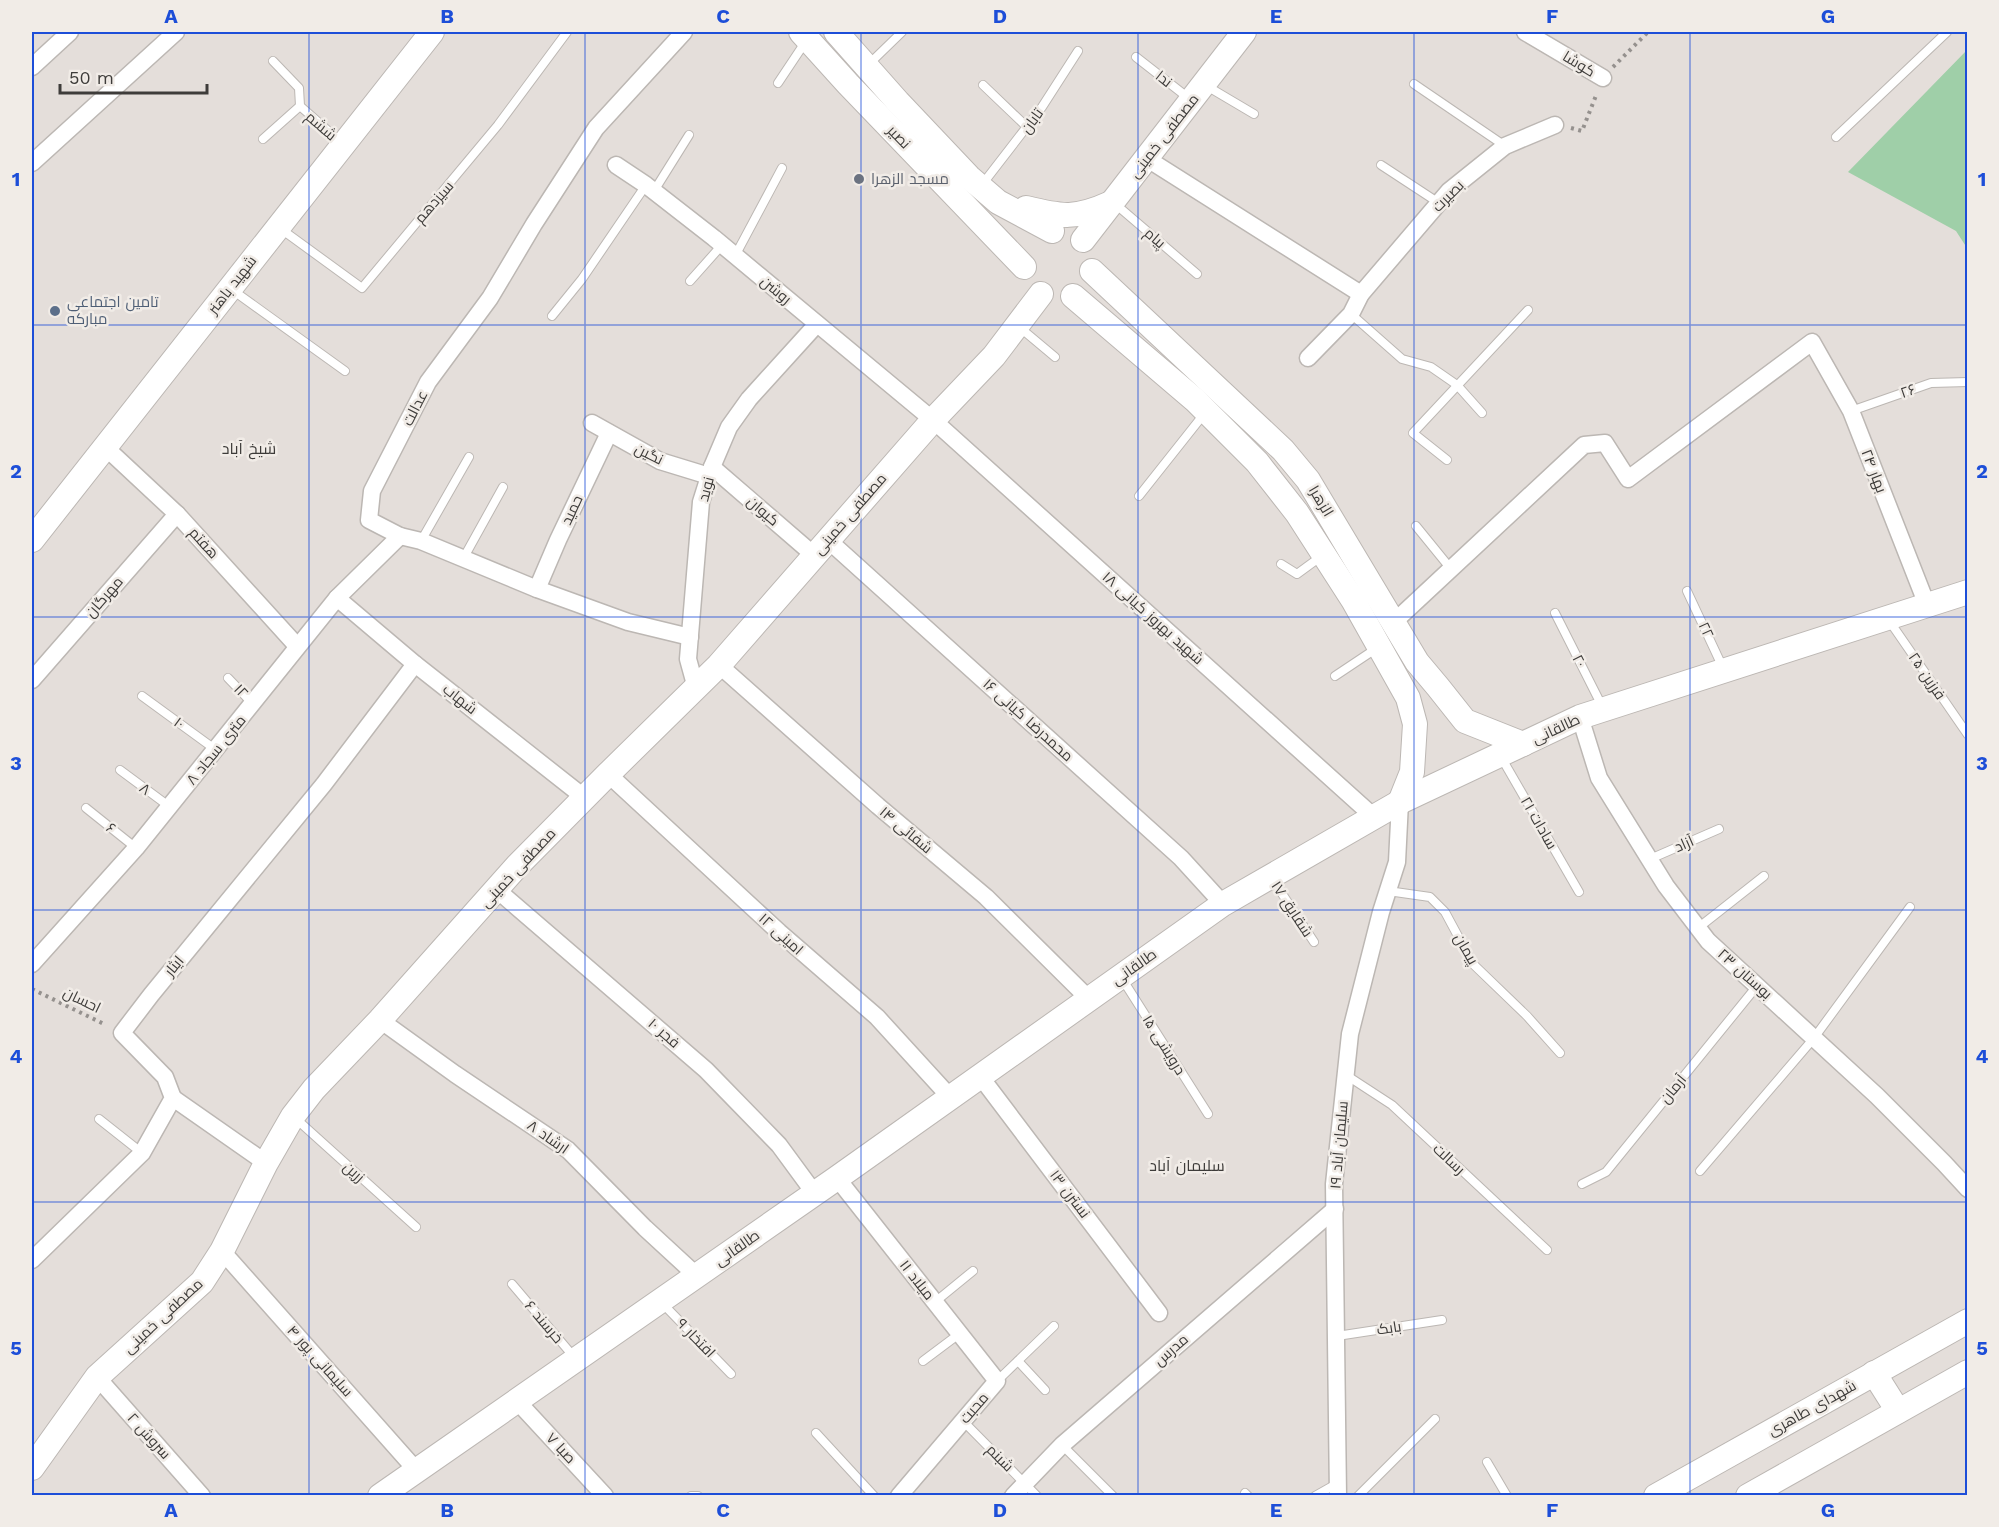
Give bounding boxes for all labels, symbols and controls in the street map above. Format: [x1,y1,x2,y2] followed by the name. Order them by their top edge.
[164,4,178,28] text: A
[440,4,454,28] text: B
[716,4,730,28] text: C
[993,4,1007,28] text: D
[1270,4,1282,28] text: E
[1546,4,1558,28] text: F
[1821,4,1835,28] text: G
[1559,47,1599,81] street label: کوشا
[60,57,207,95] scale bar
[69,67,114,88] text: 50 m
[1152,67,1176,91] street label: ندا
[1125,90,1203,182] street label: مصطفی خمینی
[1017,105,1048,138] street label: تابان
[301,108,340,145] street label: ششم
[883,121,914,153] street label: نصیر
[12,167,20,191] text: 1
[1978,167,1986,191] text: 1
[871,170,949,188] place label: مسجد الزهرا
[852,172,866,186] marker: مسجد الزهرا
[1428,176,1468,216] street label: بصیرت
[411,177,458,228] street label: سیزدهم
[1140,224,1169,253] street label: پیام
[203,252,261,319] street label: شهید باهنر
[756,272,795,309] street label: روشن
[67,293,159,328] place label: تامین اجتماعی مبارکه
[48,304,62,318] marker: تامین اجتماعی مبارکه
[1898,380,1918,402] street label: ۲۶
[399,387,431,429] street label: عدالت
[222,439,276,460] district label: شیخ آباد
[631,439,666,469] street label: نگین
[1857,447,1891,496] street label: بهار ۲۴
[10,459,22,483] text: 2
[1976,459,1988,483] text: 2
[810,470,891,559] street label: مصطفی خمینی
[694,475,718,503] street label: نوید
[1305,482,1337,520] street label: الزهرا
[557,492,587,528] street label: حمید
[743,492,783,531] street label: کیوان
[185,524,223,563] street label: هفتم
[1098,568,1207,669] street label: شهید بهروز کیانی ۱۸
[81,573,127,622] street label: مهرگان
[1695,619,1718,641] street label: ۲۲
[1904,649,1949,704] street label: فرزین ۲۵
[1568,652,1590,670] street label: ۲۰
[979,675,1077,766] street label: محمدرضا کیانی ۱۶
[230,680,252,702] street label: ۱۲
[439,680,481,719] street label: شهاب
[1529,710,1583,749] street label: طالقانی
[182,711,250,789] street label: ۸ متری سجاد
[170,713,188,733] street label: ۱۰
[10,751,22,775] text: 3
[1976,751,1988,775] text: 3
[136,779,154,799] street label: ۸
[1517,794,1561,852] street label: سادات ۲۱
[875,803,936,858] street label: شفائی ۱۴
[103,819,119,837] street label: ۶
[477,825,560,912] street label: مصطفی خمینی
[1672,832,1696,856] street label: آزاد
[1266,878,1317,941] street label: شقایق ۱۷
[754,909,807,959] street label: امینی ۱۲
[1449,930,1482,968] street label: پیمان
[1108,945,1161,990] street label: طالقانی
[1713,945,1776,1004] street label: بوستان ۲۳
[160,952,188,981] street label: ایثار
[60,983,104,1018] street label: احسان
[1138,1012,1190,1079] street label: درویشی ۱۵
[644,1014,684,1052] street label: فجر ۱۰
[10,1044,23,1068] text: 4
[1976,1044,1989,1068] text: 4
[1656,1071,1691,1108] street label: آرمان
[1326,1100,1353,1190] street label: سلیمان آباد ۱۹
[524,1116,572,1158] street label: ارشاد ۸
[1429,1140,1469,1178] street label: رسالت
[1149,1156,1225,1176] district label: سلیمان آباد
[339,1158,368,1187] street label: زرین
[1045,1166,1094,1222] street label: نسترن ۱۳
[711,1226,764,1271] street label: طالقانی
[896,1256,938,1304] street label: میلاد ۱۱
[120,1275,207,1358] street label: مصطفی خمینی
[521,1297,567,1347] street label: خرسند ۶
[673,1315,719,1361] street label: افتخار ۹
[1375,1317,1403,1339] street label: بابک
[282,1322,357,1401] street label: سلیمانی پور ۴
[1150,1330,1193,1371] street label: مدرس
[10,1336,22,1360] text: 5
[1976,1336,1988,1360] text: 5
[1765,1376,1860,1441] street label: شهدای طاهری
[956,1389,992,1427] street label: محبت
[123,1409,174,1464] street label: سروش ۲
[542,1429,580,1467] street label: صبا ۷
[982,1441,1017,1476] street label: شبنم
[164,1498,178,1522] text: A
[440,1498,454,1522] text: B
[716,1498,730,1522] text: C
[993,1498,1007,1522] text: D
[1270,1498,1282,1522] text: E
[1546,1498,1558,1522] text: F
[1821,1498,1835,1522] text: G

